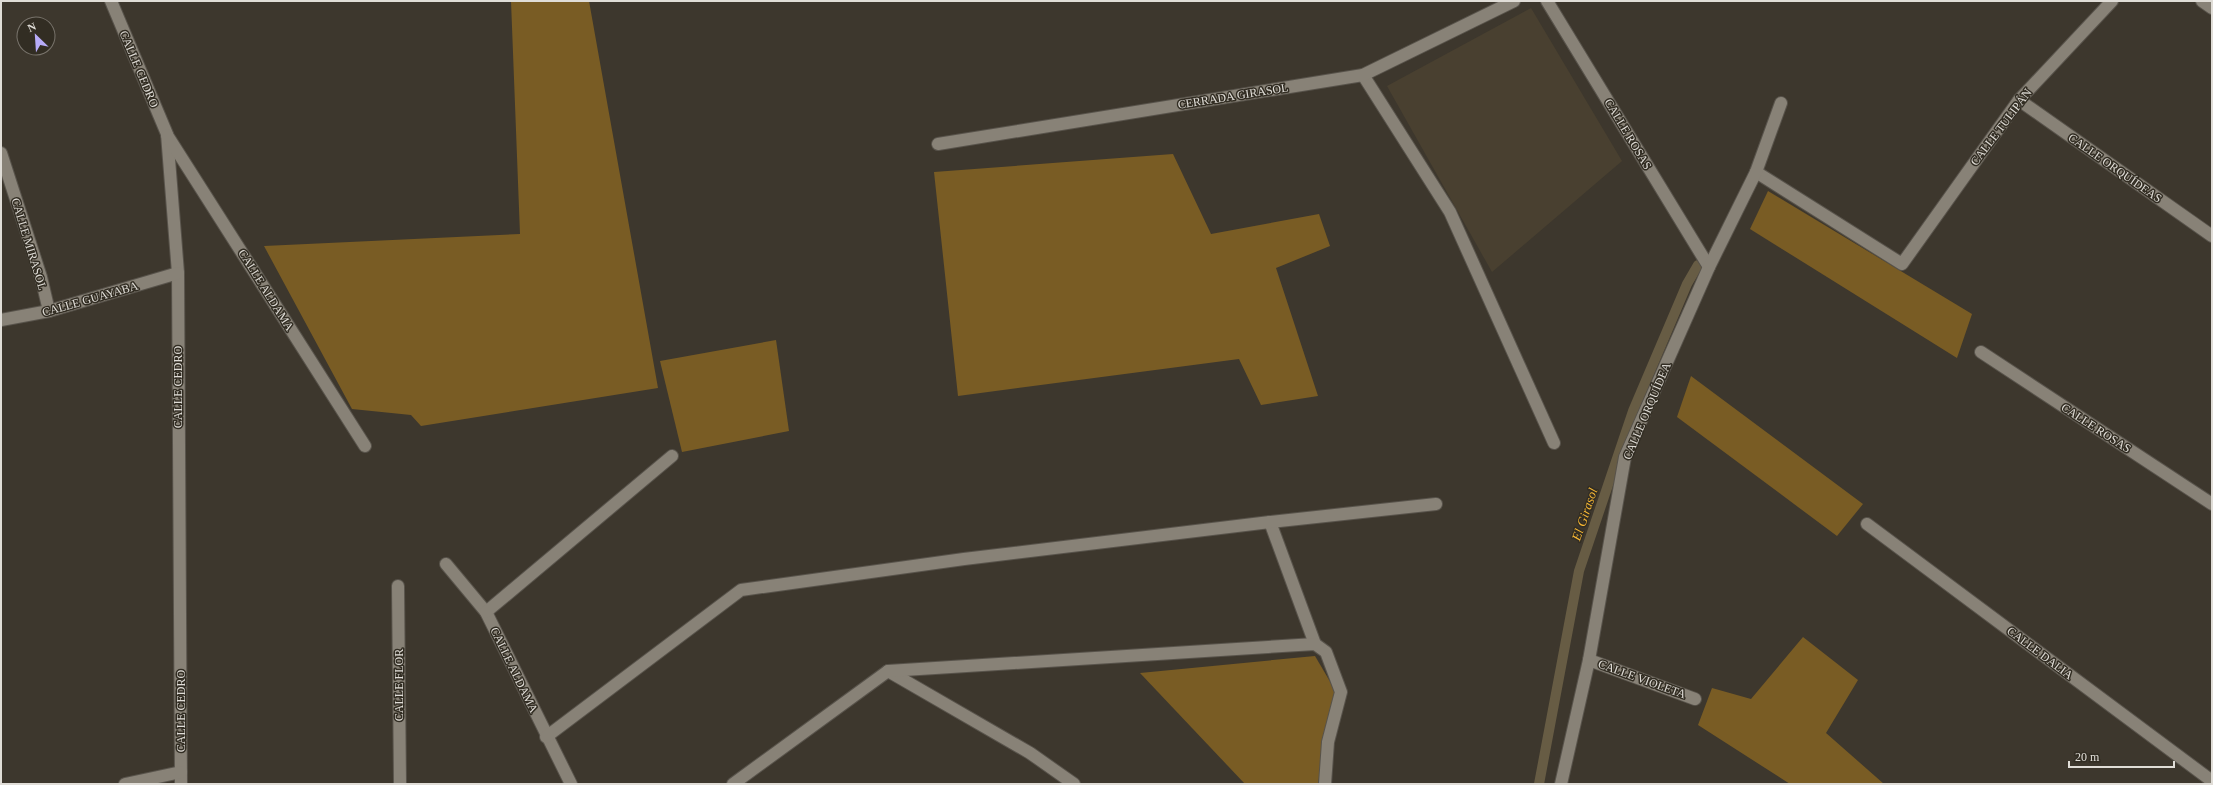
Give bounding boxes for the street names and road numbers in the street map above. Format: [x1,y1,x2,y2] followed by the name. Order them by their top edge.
[116,28,162,110] street label: CALLE CEDRO
[1177,80,1289,112] street label: CERRADA GIRASOL
[1967,85,2035,168] street label: CALLE TULIPÁN
[1601,96,1655,172] street label: CALLE ROSAS
[2066,130,2164,206] street label: CALLE ORQUÍDEAS
[8,196,50,292] street label: CALLE MIRASOL
[235,247,297,334] street label: CALLE ALDAMA
[40,279,140,319] street label: CALLE GUAYABA
[171,346,185,428] street label: CALLE CEDRO
[1620,360,1674,462] street label: CALLE ORQUÍDEA
[2058,400,2134,456] street label: CALLE ROSAS
[2004,624,2076,683] street label: CALLE DALIA
[487,625,541,715] street label: CALLE ALDAMA
[392,649,406,721] street label: CALLE FLOR
[1596,657,1688,702] street label: CALLE VIOLETA
[174,670,188,752] street label: CALLE CEDRO

